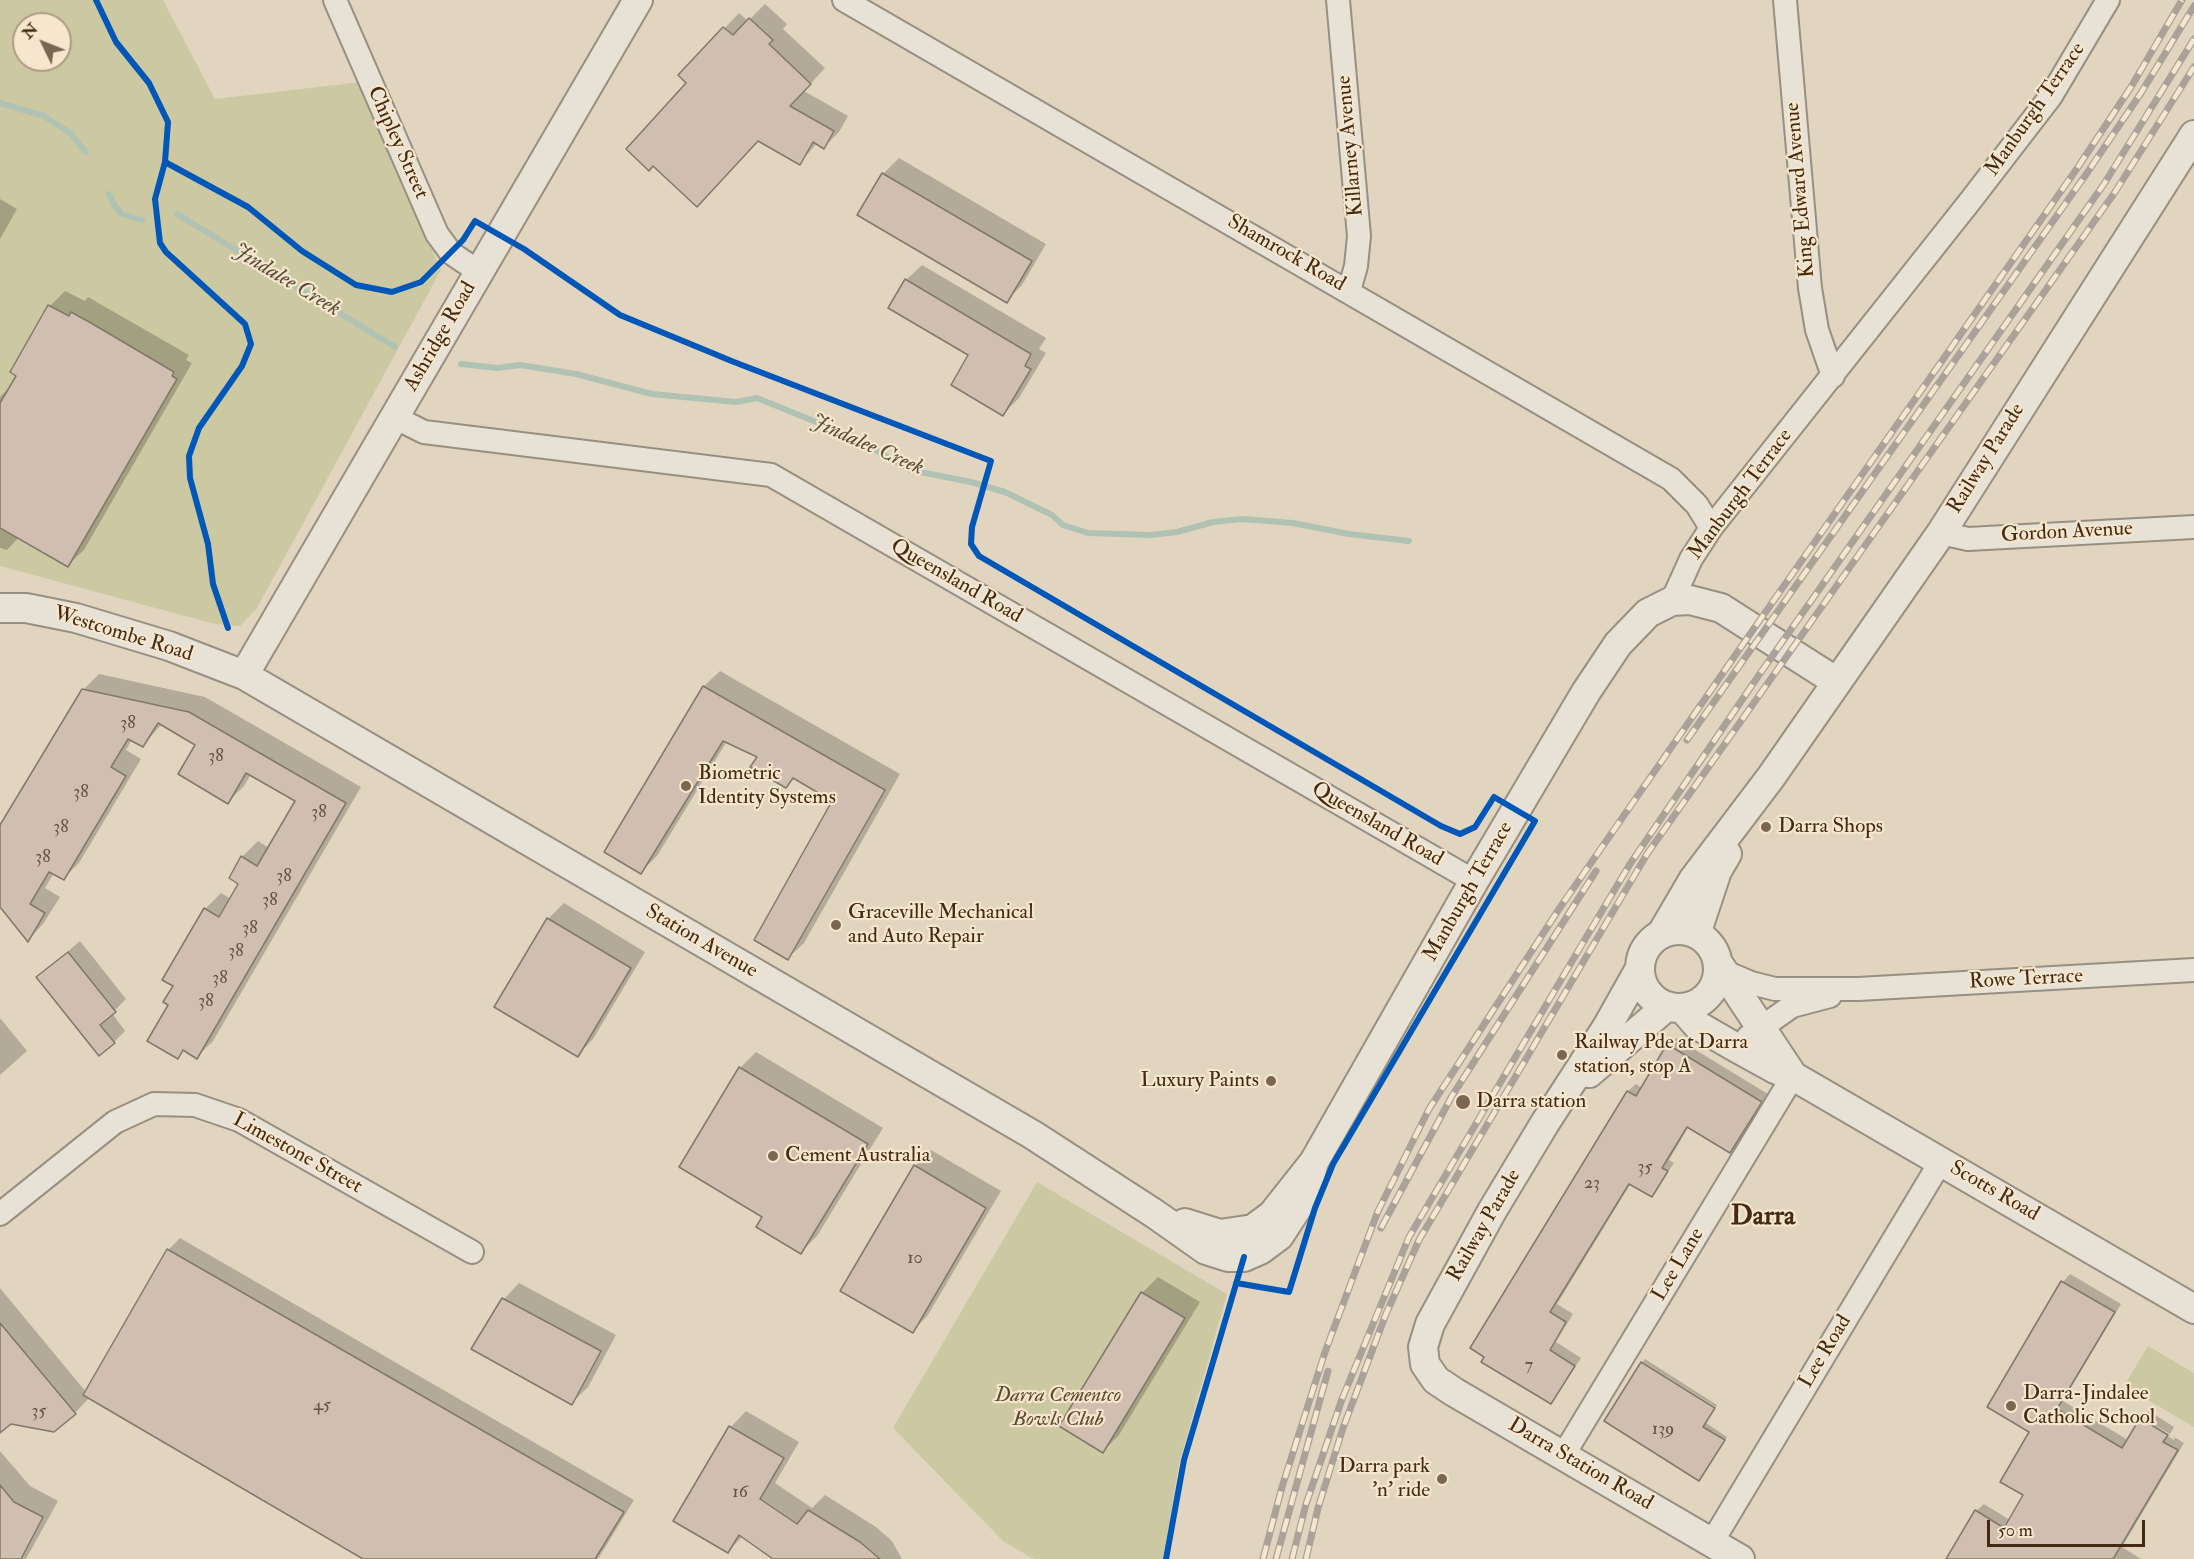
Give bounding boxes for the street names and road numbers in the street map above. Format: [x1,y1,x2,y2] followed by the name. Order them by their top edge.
[1981,38,2091,182] street label: Manburgh Terrace
[1332,74,1370,218] street label: Killarney Avenue
[361,83,433,203] street label: Chipley Street
[1781,101,1821,279] street label: King Edward Avenue
[1222,210,1350,298] street label: Shamrock Road
[399,278,483,396] street label: Ashridge Road
[1943,399,2031,519] street label: Railway Parade
[1684,425,1798,565] street label: Manburgh Terrace
[2000,517,2134,549] street label: Gordon Avenue
[886,534,1026,630] street label: Queensland Road
[50,602,196,668] street label: Westcombe Road
[1307,777,1447,873] street label: Queensland Road
[1419,818,1519,966] street label: Manburgh Terrace
[640,900,762,984] street label: Station Avenue
[1968,964,2084,996] street label: Rowe Terrace
[228,1108,366,1200] street label: Limestone Street
[1945,1156,2043,1228] street label: Scotts Road
[1443,1165,1527,1287] street label: Railway Parade
[1647,1224,1711,1306] street label: Lee Lane
[1794,1311,1858,1393] street label: Lee Road
[1503,1413,1657,1517] street label: Darra Station Road

